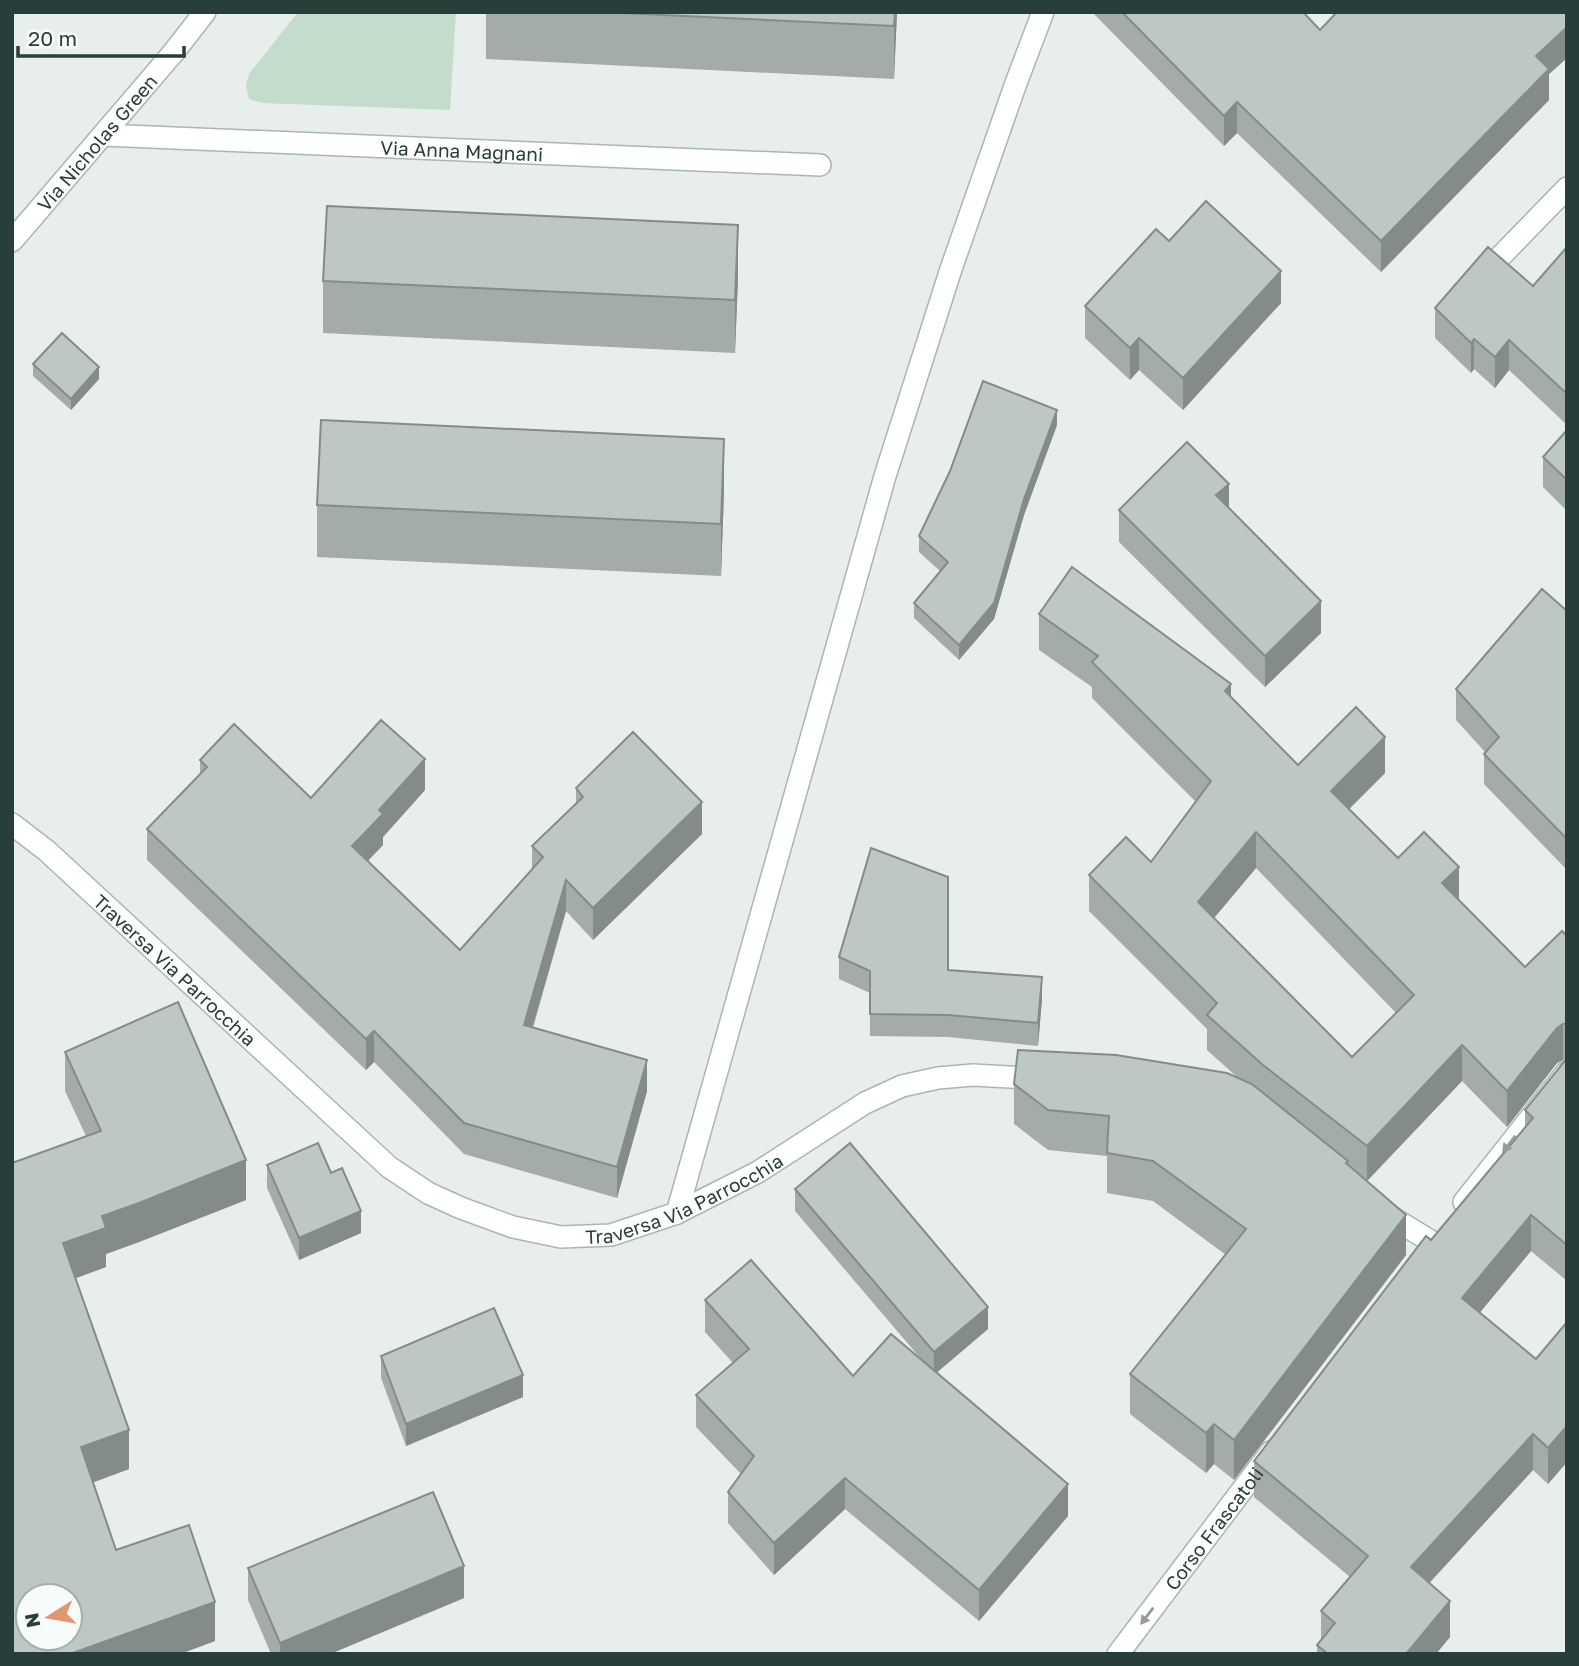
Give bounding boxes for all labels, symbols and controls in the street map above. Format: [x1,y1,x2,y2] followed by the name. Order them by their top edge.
[18,14,184,58] scale bar
[28,25,77,51] text: 20 m
[32,69,161,215] street label: Via Nicholas Green
[380,135,544,165] street label: Via Anna Magnani
[89,889,261,1050] street label: Traversa Via Parrocchia
[1502,1135,1517,1153] one-way arrow
[585,1148,787,1248] street label: Traversa Via Parrocchia
[1159,1462,1267,1594] street label: Corso Frascatoli
[14,1582,84,1652] north arrow
[1140,1607,1154,1625] one-way arrow
[19,1611,44,1630] text: N

